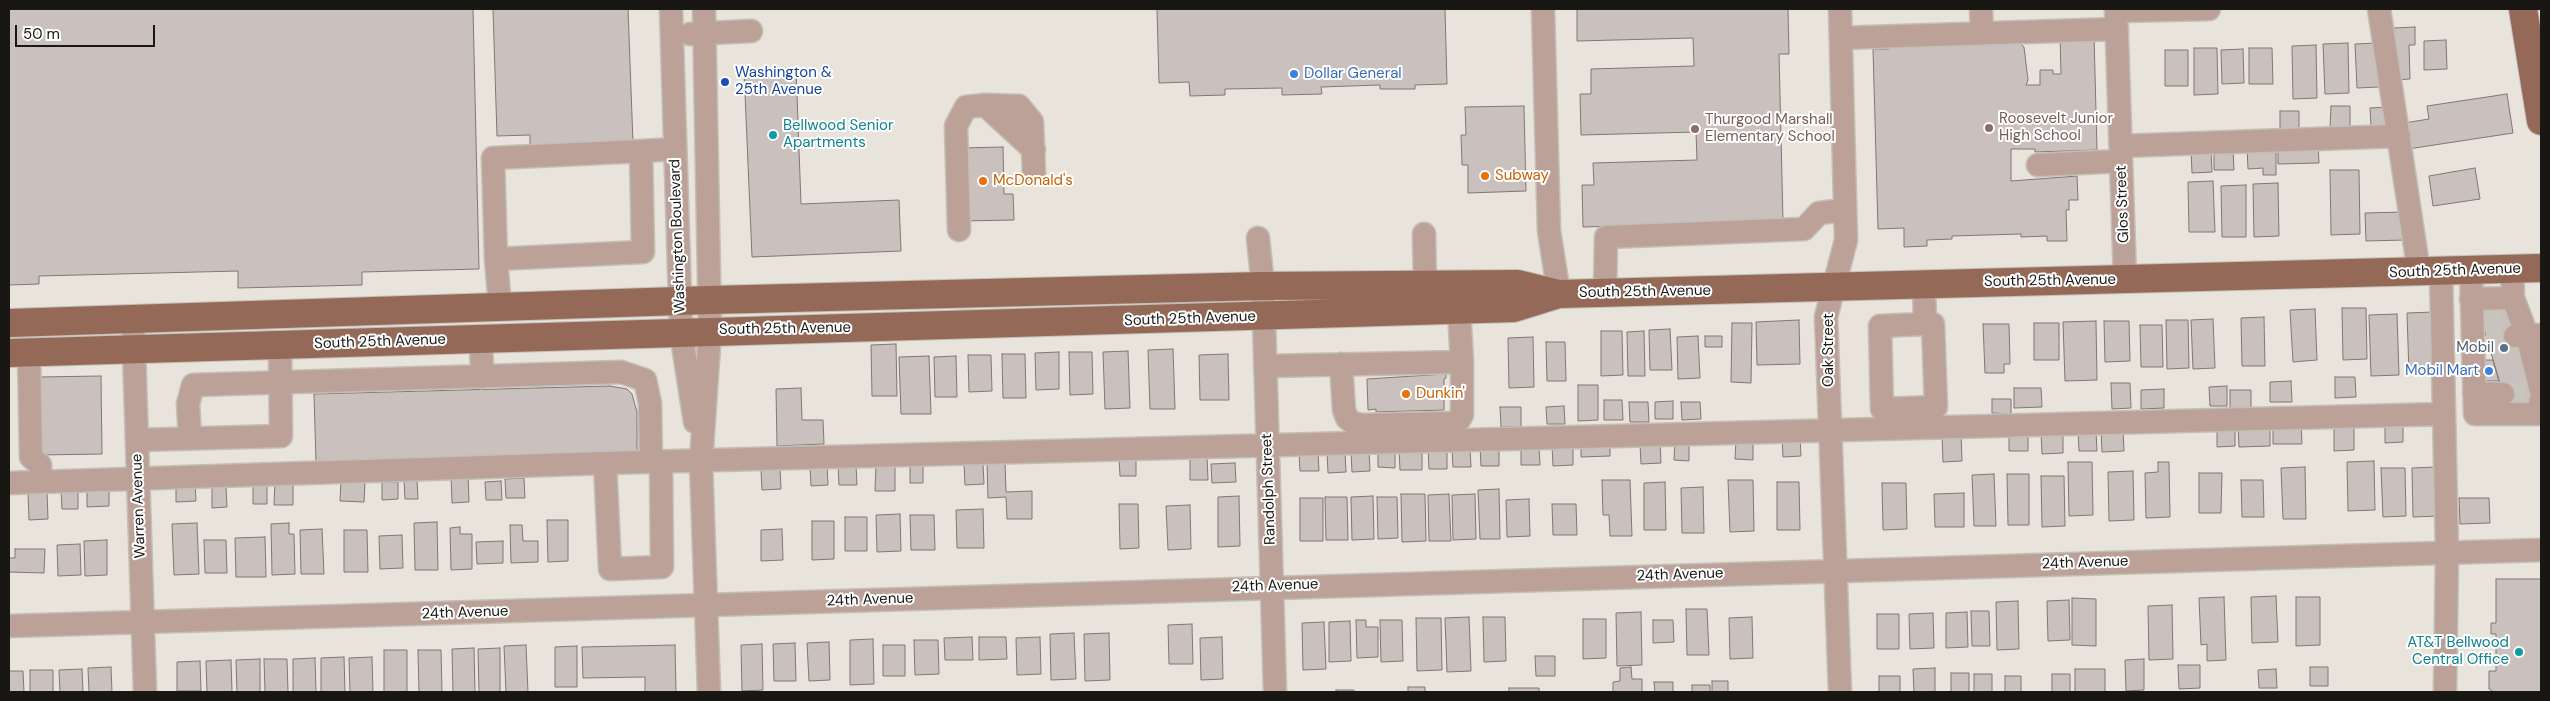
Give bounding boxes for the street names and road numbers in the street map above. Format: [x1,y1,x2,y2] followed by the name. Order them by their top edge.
[666,159,690,313] street label: Washington Boulevard
[2113,165,2133,243] street label: Glos Street
[2389,260,2521,282] street label: South 25th Avenue
[1984,271,2116,291] street label: South 25th Avenue
[1579,282,1711,302] street label: South 25th Avenue
[1124,308,1256,330] street label: South 25th Avenue
[1820,313,1838,387] street label: Oak Street
[719,319,851,339] street label: South 25th Avenue
[314,331,446,353] street label: South 25th Avenue
[1258,433,1280,545] street label: Randolph Street
[128,453,150,559] street label: Warren Avenue
[2041,552,2129,574] street label: 24th Avenue
[1636,564,1724,586] street label: 24th Avenue
[1231,575,1319,597] street label: 24th Avenue
[826,589,914,611] street label: 24th Avenue
[421,602,509,624] street label: 24th Avenue

